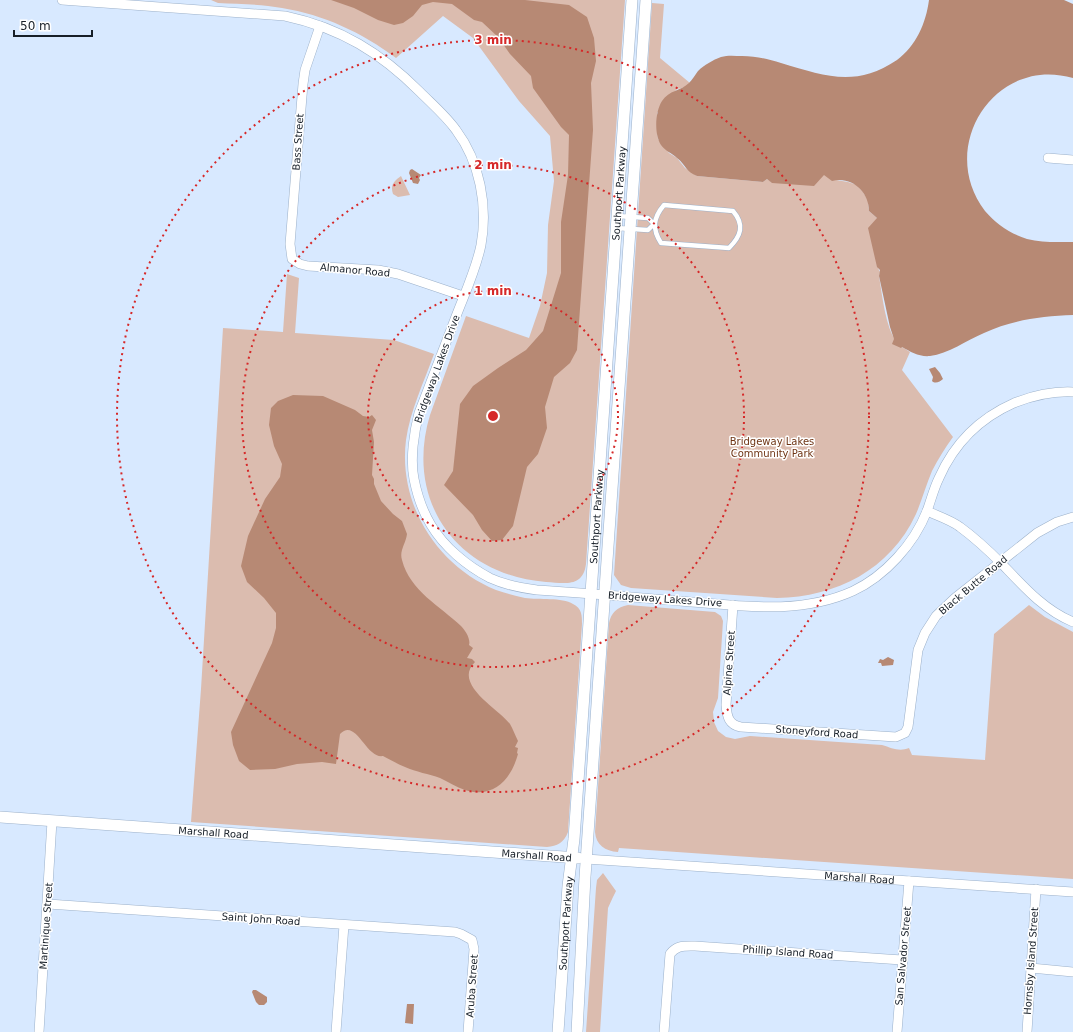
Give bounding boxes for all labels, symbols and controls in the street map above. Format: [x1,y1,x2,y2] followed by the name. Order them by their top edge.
[14,12,92,38] scale bar
[20,19,51,33] text: 50 m
[474,33,512,47] text: 3 min
[291,113,305,171] street label: Bass Street
[610,146,627,241] street label: Southport Parkway
[474,158,512,172] text: 2 min
[319,261,391,279] street label: Almanor Road
[474,284,512,298] text: 1 min
[412,313,462,425] street label: Bridgeway Lakes Drive
[486,409,500,423] centre of rings
[730,436,814,459] park label: Bridgeway Lakes Community Park
[588,469,605,564] street label: Southport Parkway
[937,553,1009,617] street label: Black Butte Road
[608,590,722,608] street label: Bridgeway Lakes Drive
[721,630,737,696] street label: Alpine Street
[775,724,859,740] street label: Stoneyford Road
[178,824,249,840] street label: Marshall Road
[501,847,572,863] street label: Marshall Road
[824,870,895,885] street label: Marshall Road
[557,875,575,971] street label: Southport Parkway
[37,882,55,970] street label: Martinique Street
[893,906,913,1006] street label: San Salvador Street
[1022,907,1040,1015] street label: Hornsby Island Street
[221,911,301,927] street label: Saint John Road
[742,943,834,961] street label: Phillip Island Road
[464,954,480,1018] street label: Aruba Street

